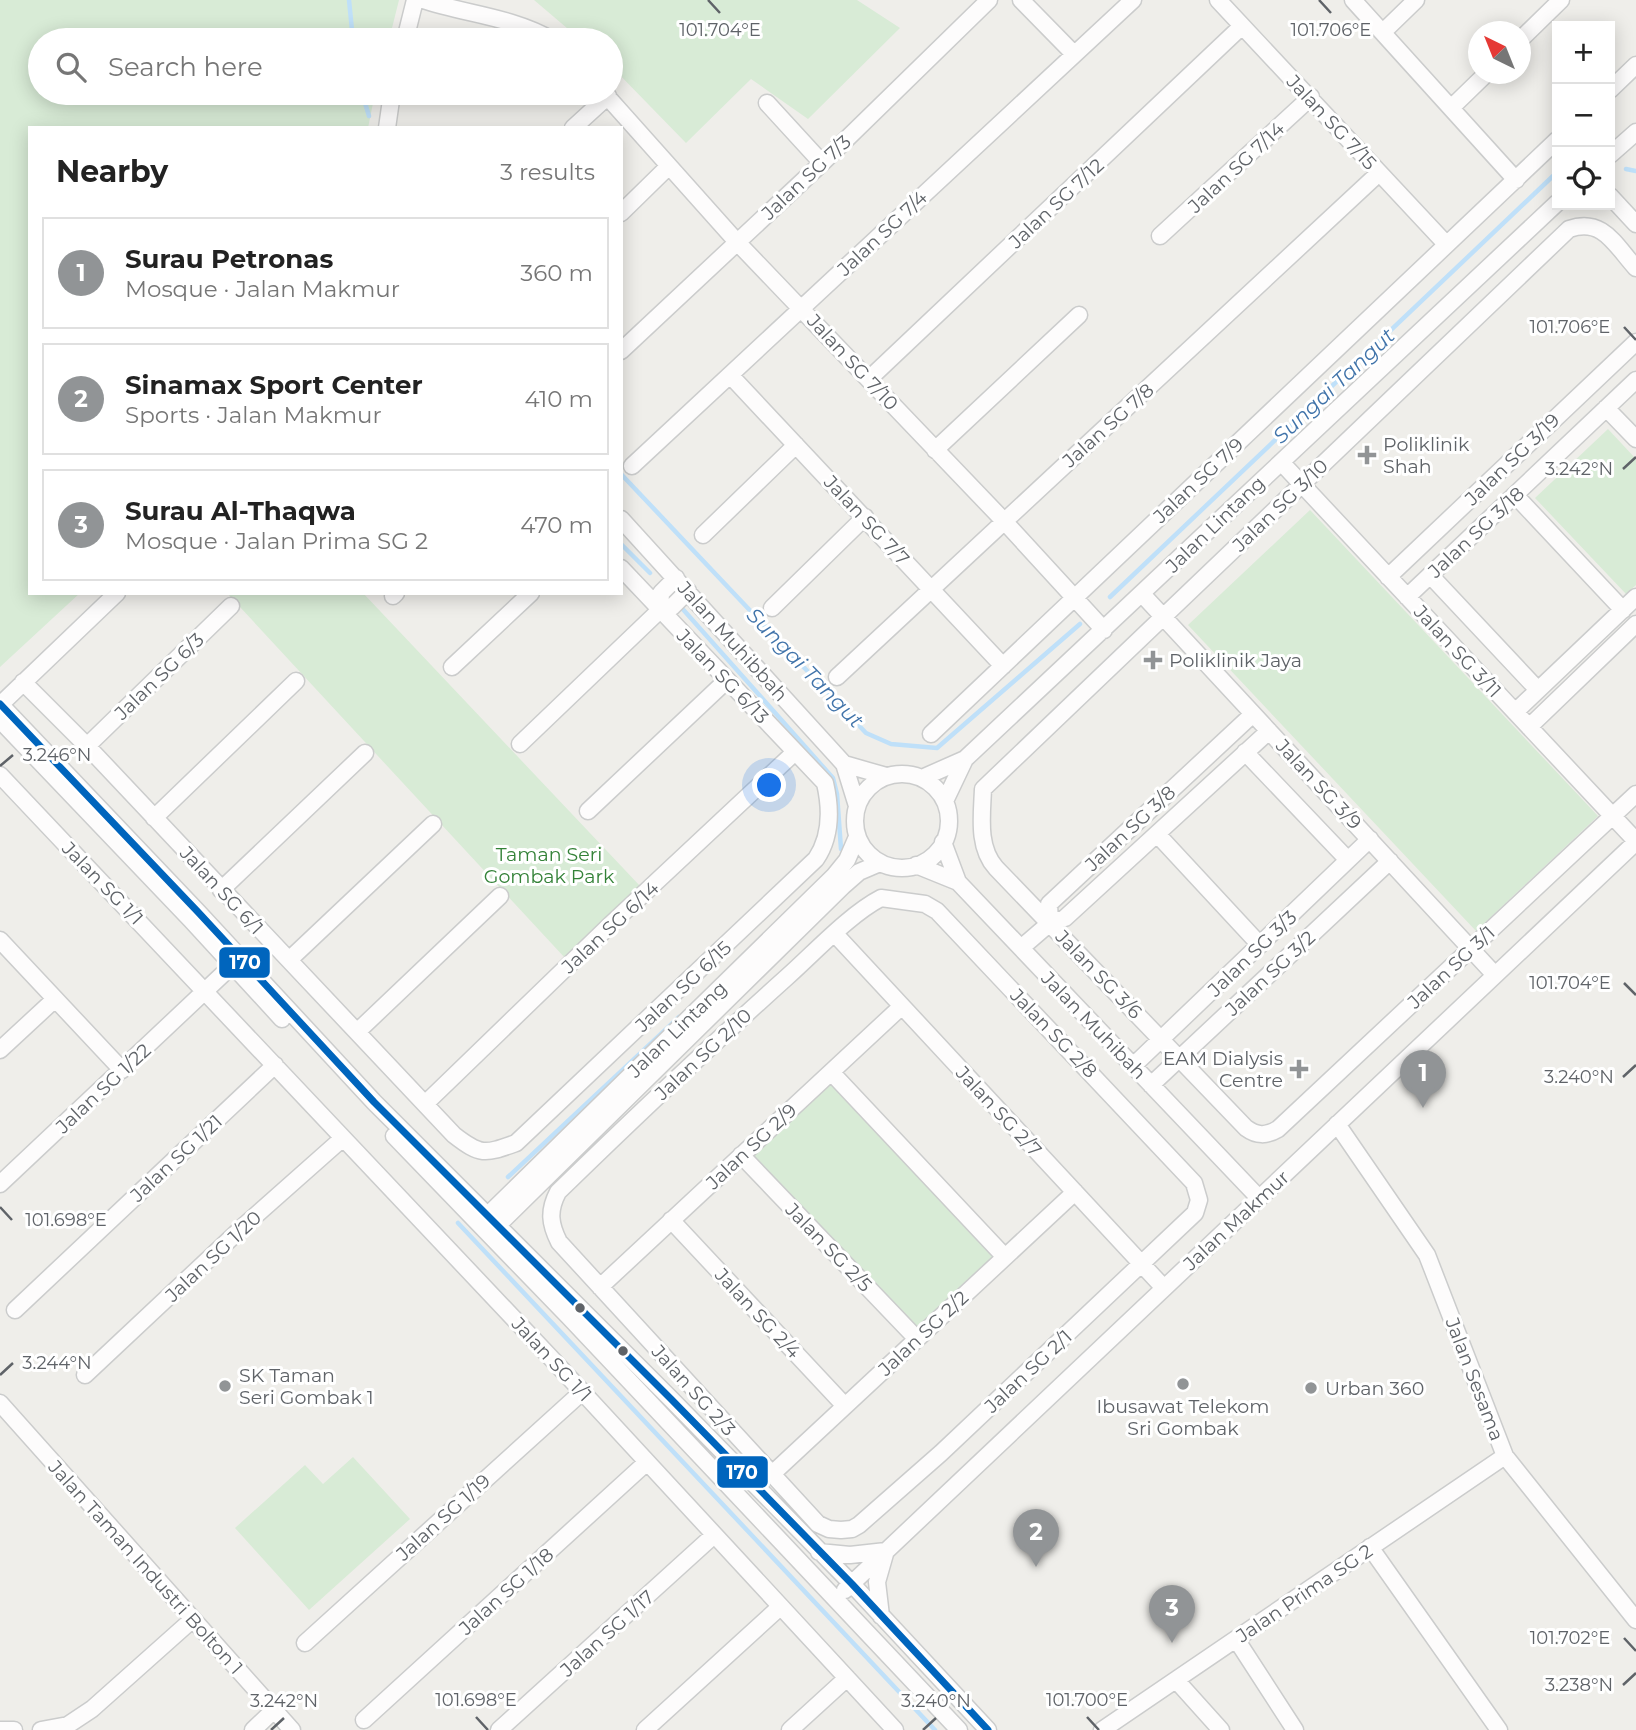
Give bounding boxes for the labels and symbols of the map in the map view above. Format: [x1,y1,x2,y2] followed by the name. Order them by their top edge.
[679,19,761,41] text: 101.704°E
[1291,19,1371,41] text: 101.706°E
[1468,21,1531,84] north arrow
[1281,69,1382,175] street label: Jalan SG 7/15
[1183,117,1289,218] street label: Jalan SG 7/14
[756,130,856,225] street label: Jalan SG 7/3
[1003,153,1109,254] street label: Jalan SG 7/12
[832,186,932,281] street label: Jalan SG 7/4
[802,309,903,415] street label: Jalan SG 7/10
[1530,316,1610,338] text: 101.706°E
[1268,323,1400,448] water label: Sungai Tangut
[1057,378,1159,473] street label: Jalan SG 7/8
[1460,409,1564,511] street label: Jalan SG 3/19
[1148,433,1248,529] street label: Jalan SG 7/9
[1383,433,1470,478] place label: Poliklinik Shah
[1357,445,1377,465] marker: Poliklinik Shah
[1227,454,1333,557] street label: Jalan SG 3/10
[1545,458,1613,480] text: 3.242°N
[819,470,914,570] street label: Jalan SG 7/7
[1160,471,1270,578] street label: Jalan Lintang
[1423,482,1529,583] street label: Jalan SG 3/18
[672,576,793,706] street label: Jalan Muhibbah
[1408,600,1506,702] street label: Jalan SG 3/11
[742,602,869,733] water label: Sungai Tangut
[671,624,773,728] street label: Jalan SG 6/13
[109,628,209,725] street label: Jalan SG 6/3
[1169,649,1302,672] place label: Poliklinik Jaya
[1143,650,1163,670] marker: Poliklinik Jaya
[1270,734,1366,834] street label: Jalan SG 3/9
[23,744,91,766] text: 3.246°N
[752,768,786,802] your location
[1080,781,1180,877] street label: Jalan SG 3/8
[57,836,148,930] street label: Jalan SG 1/1
[174,841,268,939] street label: Jalan SG 6/1
[484,843,615,888] park label: Taman Seri Gombak Park
[556,876,664,979] street label: Jalan SG 6/14
[1203,905,1301,1002] street label: Jalan SG 3/3
[1402,921,1500,1014] street label: Jalan SG 3/1
[1050,924,1147,1024] street label: Jalan SG 3/6
[1220,926,1320,1021] street label: Jalan SG 3/2
[630,936,736,1037] street label: Jalan SG 6/15
[218,946,271,979] line badge: 170
[229,951,261,974] text: 170
[1036,966,1151,1084] street label: Jalan Muhibah
[1529,972,1611,994] text: 101.704°E
[622,976,732,1083] street label: Jalan Lintang
[1005,983,1102,1083] street label: Jalan SG 2/8
[650,1004,756,1106] street label: Jalan SG 2/10
[51,1039,156,1139] street label: Jalan SG 1/22
[1163,1047,1283,1092] place label: EAM Dialysis Centre
[1400,1050,1446,1108] pin: 1
[1289,1059,1309,1079] marker: EAM Dialysis Centre
[950,1061,1046,1161] street label: Jalan SG 2/7
[1544,1066,1614,1088] text: 3.240°N
[701,1099,801,1195] street label: Jalan SG 2/9
[125,1110,227,1207] street label: Jalan SG 1/21
[1178,1166,1294,1276] street label: Jalan Makmur
[780,1198,877,1297] street label: Jalan SG 2/5
[160,1206,266,1307] street label: Jalan SG 1/20
[25,1209,107,1231] text: 101.698°E
[709,1263,806,1364] street label: Jalan SG 2/4
[873,1286,973,1381] street label: Jalan SG 2/2
[573,1301,587,1315] unlabelled marker
[506,1312,596,1406] street label: Jalan SG 1/1
[1440,1313,1509,1444] street label: Jalan Sesama
[979,1325,1077,1418] street label: Jalan SG 2/1
[646,1339,740,1440] street label: Jalan SG 2/3
[616,1344,630,1358] unlabelled marker
[22,1352,92,1374] text: 3.244°N
[239,1364,374,1409] place label: SK Taman Seri Gombak 1
[1175,1376,1191,1392] marker: Ibusawat Telekom Sri Gombak
[1325,1377,1424,1400] place label: Urban 360
[217,1378,233,1394] marker: SK Taman Seri Gombak 1
[1303,1380,1319,1396] marker: Urban 360
[1097,1395,1269,1440] place label: Ibusawat Telekom Sri Gombak
[43,1455,248,1679] street label: Jalan Taman Industri Bolton 1
[716,1455,769,1489] line badge: 170
[726,1461,758,1484] text: 170
[391,1469,495,1566] street label: Jalan SG 1/19
[1013,1509,1059,1567] pin: 2
[1231,1539,1377,1648] street label: Jalan Prima SG 2
[454,1543,558,1640] street label: Jalan SG 1/18
[555,1585,659,1682] street label: Jalan SG 1/17
[1149,1585,1195,1643] pin: 3
[1530,1627,1610,1649] text: 101.702°E
[1545,1674,1613,1696] text: 3.238°N
[435,1689,517,1711] text: 101.698°E
[1046,1689,1128,1711] text: 101.700°E
[250,1690,318,1712] text: 3.242°N
[901,1690,971,1712] text: 3.240°N

